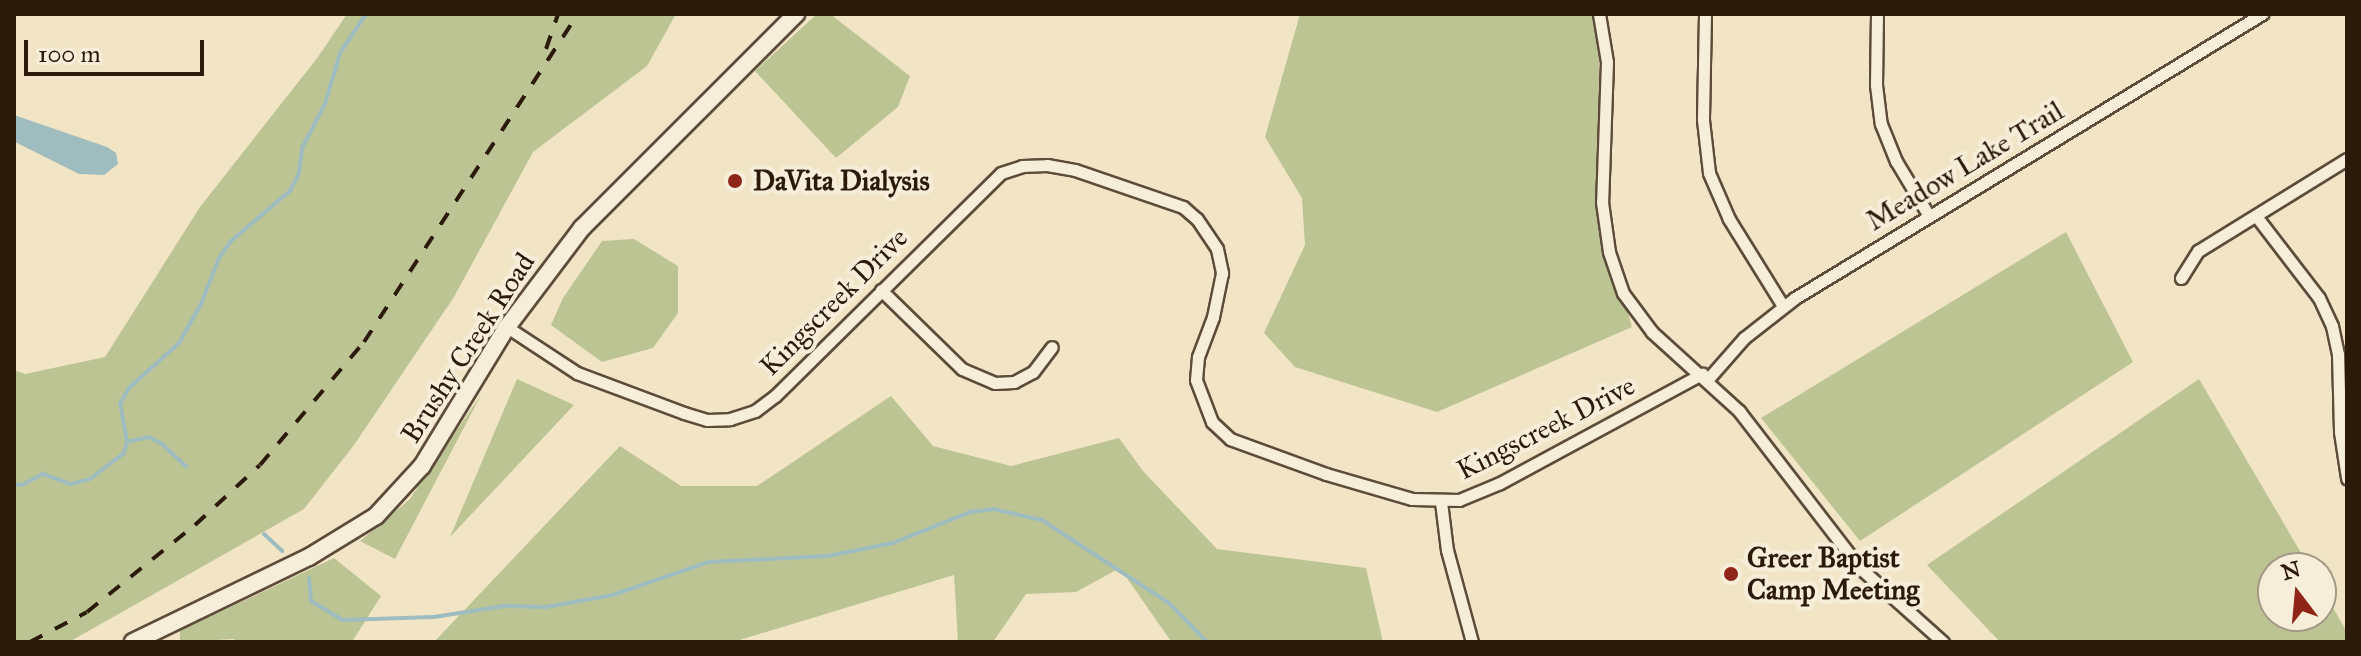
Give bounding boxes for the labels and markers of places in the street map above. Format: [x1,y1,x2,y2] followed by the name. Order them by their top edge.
[753,164,930,198] place label: DaVita Dialysis
[724,170,746,192] marker: DaVita Dialysis
[1747,541,1919,607] place label: Greer Baptist Camp Meeting
[1722,565,1740,583] marker: Greer Baptist Camp Meeting

